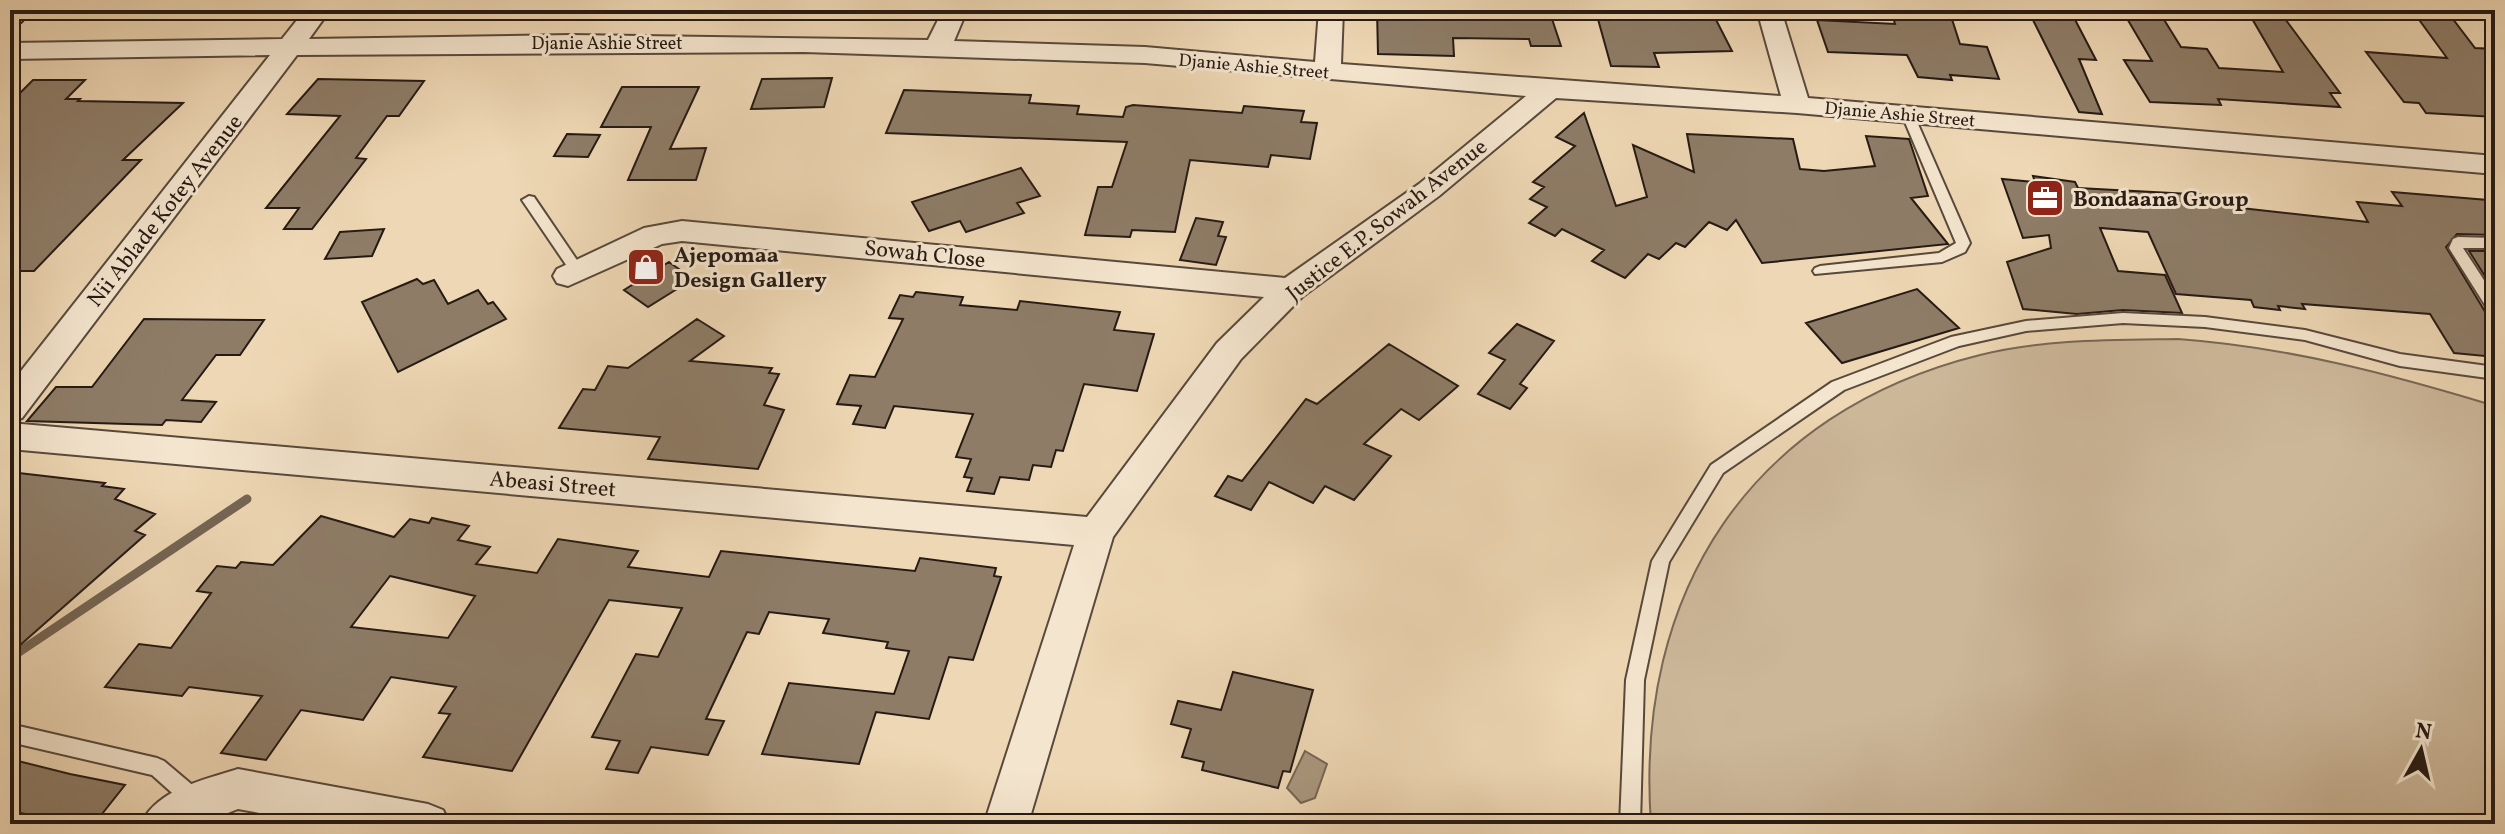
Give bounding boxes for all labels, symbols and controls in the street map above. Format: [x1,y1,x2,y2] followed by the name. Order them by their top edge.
[531,32,683,57] street label: Djanie Ashie Street
[1177,48,1330,87] street label: Djanie Ashie Street
[1823,96,1976,135] street label: Djanie Ashie Street
[81,109,251,315] street label: Nii Ablade Kotey Avenue
[1280,132,1495,309] street label: Justice E.P. Sowah Avenue
[2024,177,2066,219] office icon: Bondaana Group
[2073,185,2249,216] place label: Bondaana Group
[863,234,987,277] street label: Sowah Close
[674,241,827,297] place label: Ajepomaa Design Gallery
[625,246,667,288] shop icon: Ajepomaa Design Gallery
[488,465,618,506] street label: Abeasi Street
[2381,710,2461,790] north arrow
[2413,716,2434,749] text: N

